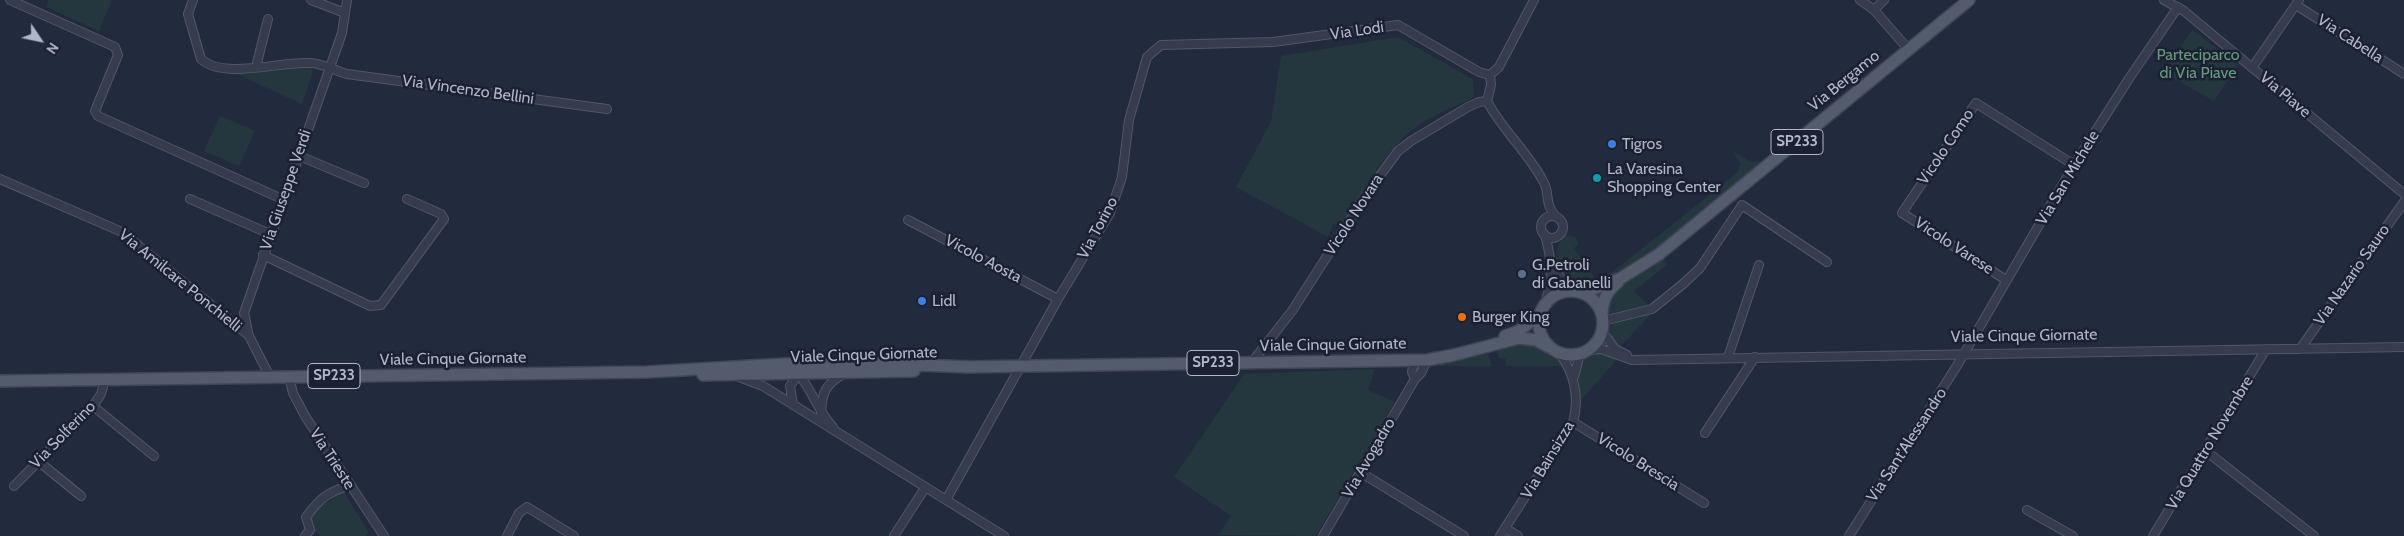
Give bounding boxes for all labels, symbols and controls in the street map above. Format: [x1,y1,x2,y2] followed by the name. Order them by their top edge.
[2313,11,2387,67] street label: Via Cabella
[15,15,65,65] north arrow
[1329,18,1385,44] street label: Via Lodi
[42,39,63,58] text: N
[2156,45,2240,83] park label: Parteciparco di Via Piave
[1804,46,1884,116] street label: Via Bergamo
[2256,68,2314,122] street label: Via Piave
[401,71,535,109] street label: Via Vincenzo Bellini
[1914,105,1978,189] street label: Vicolo Como
[256,127,316,253] street label: Via Giuseppe Verdi
[2032,127,2104,229] street label: Via San Michele
[1771,130,1823,154] road number: SP233
[1622,134,1662,154] place label: Tigros
[1606,138,1618,150] marker: Tigros
[1607,159,1721,197] place label: La Varesina Shopping Center
[1320,170,1388,260] street label: Vicolo Novara
[1591,172,1603,184] marker: La Varesina Shopping Center
[1074,194,1122,262] street label: Via Torino
[1911,213,1997,279] street label: Vicolo Varese
[2310,221,2394,329] street label: Via Nazario Sauro
[115,225,245,337] street label: Via Amilcare Ponchielli
[941,231,1025,287] street label: Vicolo Aosta
[1532,255,1611,293] place label: G.Petroli di Gabanelli
[1516,268,1528,280] marker: G.Petroli di Gabanelli
[932,291,956,311] place label: Lidl
[916,295,928,307] marker: Lidl
[1472,307,1549,327] place label: Burger King
[1456,311,1468,323] marker: Burger King
[1950,325,2098,347] street label: Viale Cinque Giornate
[1259,334,1407,356] street label: Viale Cinque Giornate
[790,343,938,367] street label: Viale Cinque Giornate
[379,348,527,370] street label: Viale Cinque Giornate
[1187,350,1239,376] road number: SP233
[308,364,360,388] road number: SP233
[2162,373,2258,513] street label: Via Quattro Novembre
[1863,384,1951,506] street label: Via Sant'Alessandro
[26,397,100,473] street label: Via Solferino
[1338,415,1400,501] street label: Via Avogadro
[1517,418,1579,502] street label: Via Bainsizza
[305,425,359,493] street label: Via Trieste
[1593,429,1683,495] street label: Vicolo Brescia

